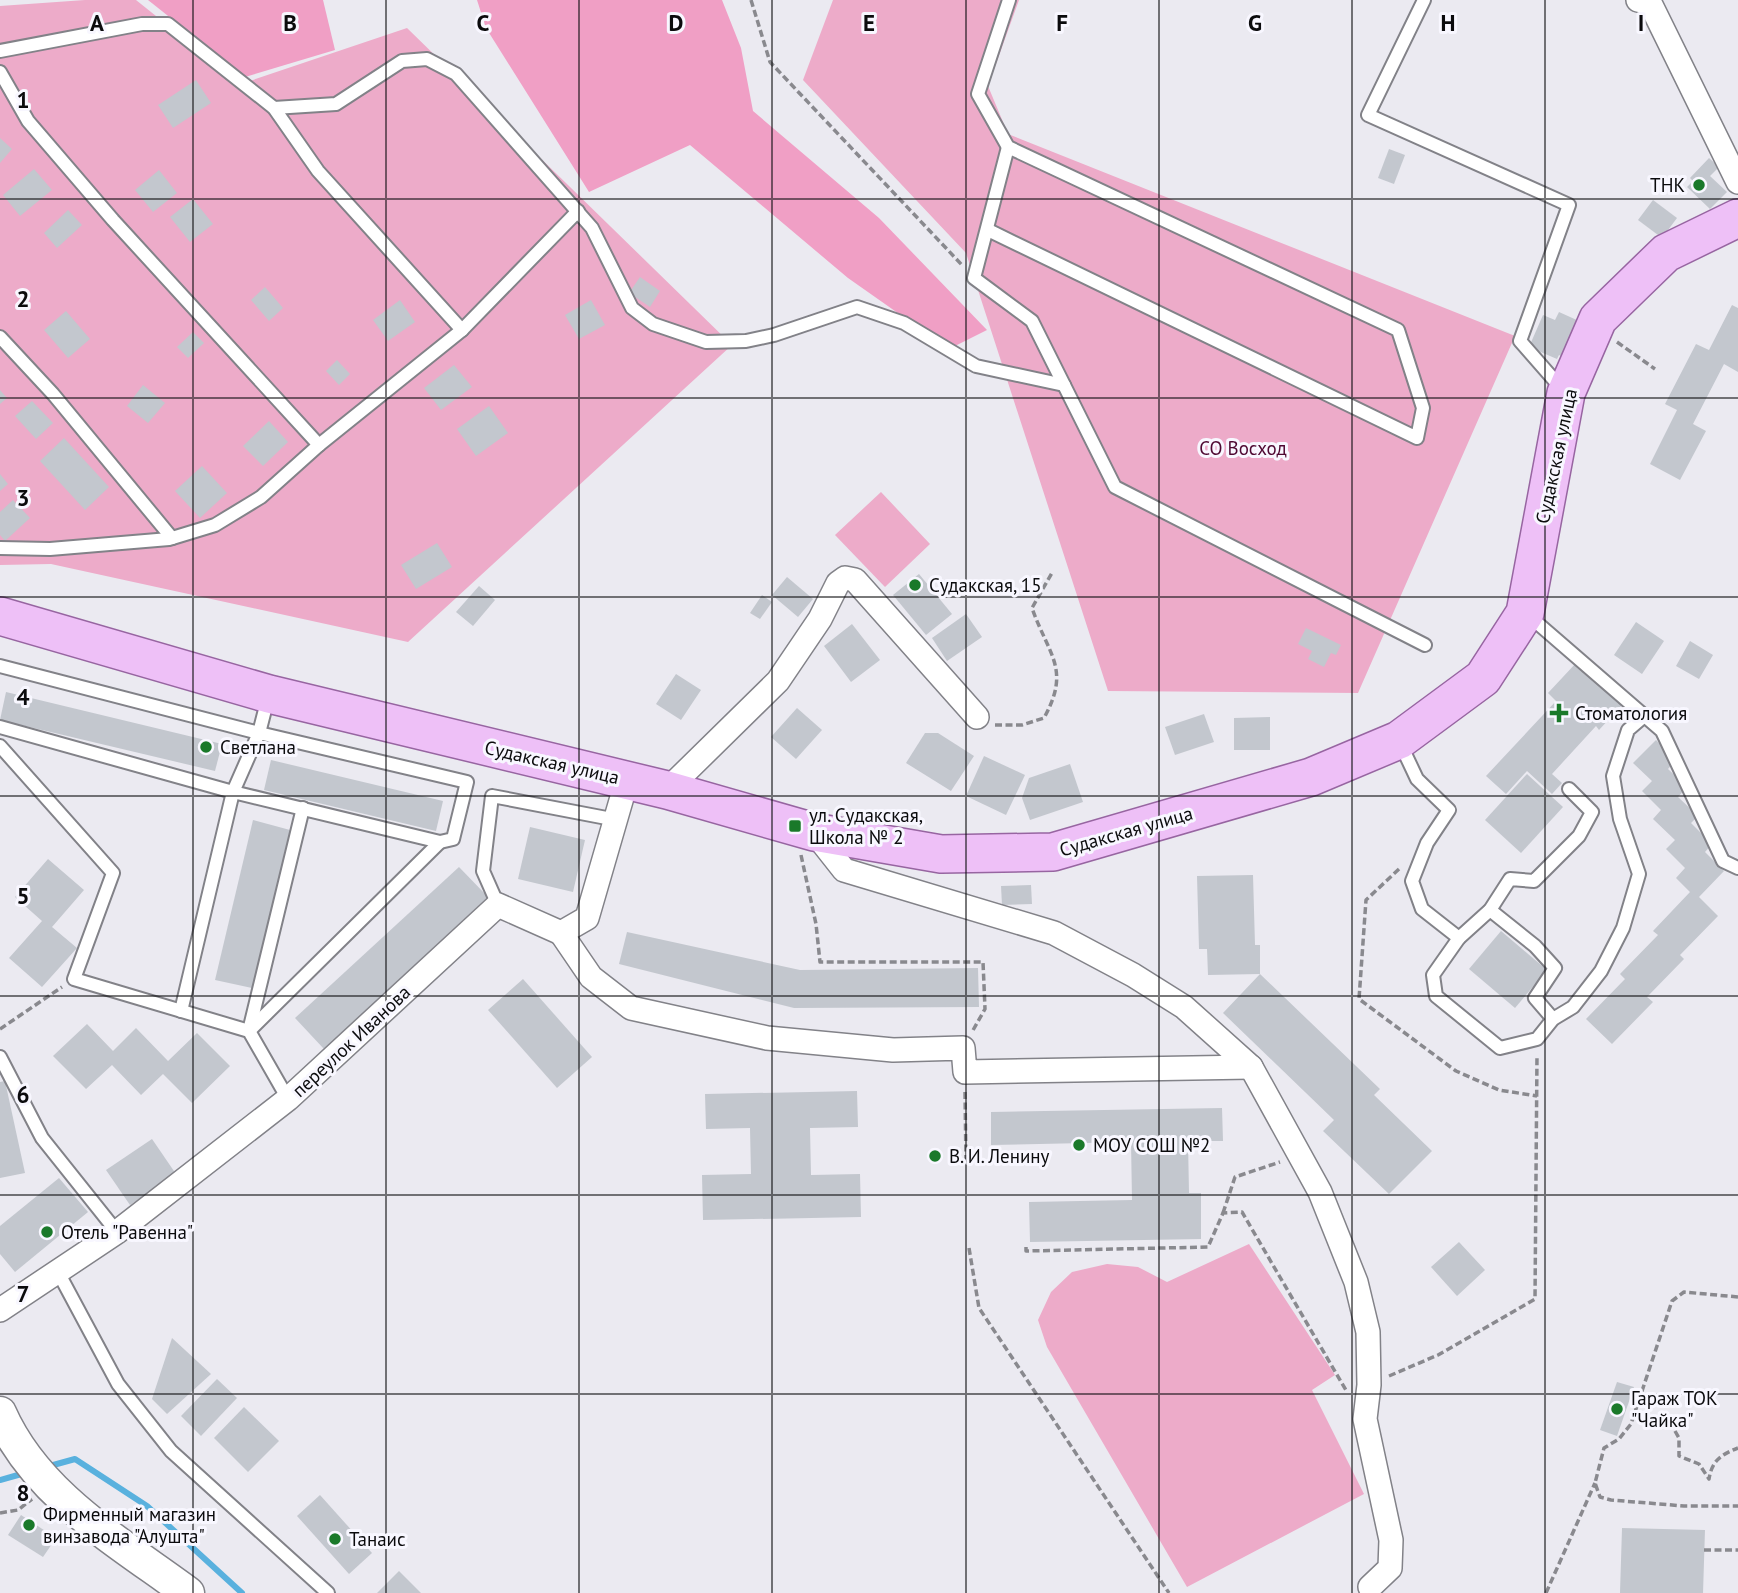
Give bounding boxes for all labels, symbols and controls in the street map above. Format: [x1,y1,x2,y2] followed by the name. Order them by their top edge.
[90,8,104,37] text: A
[283,8,297,37] text: B
[477,8,490,37] text: C
[669,8,683,37] text: D
[863,8,875,37] text: E
[1056,8,1068,37] text: F
[1248,8,1262,37] text: G
[1441,8,1455,37] text: H
[1638,8,1644,37] text: I
[16,85,30,114] text: 1
[1650,173,1685,197] place label: ТНК
[1691,177,1707,193] marker: ТНК
[16,284,30,313] text: 2
[1530,386,1582,526] street label: Судакская улица
[1199,436,1287,460] park label: СО Восход
[16,483,30,512] text: 3
[929,573,1042,597] place label: Судакская, 15
[907,577,923,593] marker: Судакская, 15
[16,682,30,711] text: 4
[1575,701,1687,725] place label: Стоматология
[1549,703,1569,723] marker: Стоматология
[220,735,296,759] place label: Светлана
[482,735,622,789] street label: Судакская улица
[198,739,214,755] marker: Светлана
[1057,801,1195,861] street label: Судакская улица
[809,803,923,849] place label: ул. Судакская, Школа № 2
[787,818,803,834] marker: ул. Судакская, Школа № 2
[16,881,30,910] text: 5
[287,980,415,1102] street label: переулок Иванова
[16,1080,30,1109] text: 6
[1093,1133,1210,1157] place label: МОУ СОШ №2
[1071,1137,1087,1153] marker: МОУ СОШ №2
[949,1144,1050,1168] place label: В. И. Ленину
[927,1148,943,1164] marker: В. И. Ленину
[61,1220,193,1244] place label: Отель "Равенна"
[39,1224,55,1240] marker: Отель "Равенна"
[16,1279,30,1308] text: 7
[1631,1386,1718,1432] place label: Гараж ТОК "Чайка"
[1609,1401,1625,1417] marker: Гараж ТОК "Чайка"
[16,1478,30,1507] text: 8
[43,1502,216,1548] place label: Фирменный магазин винзавода "Алушта"
[21,1517,37,1533] marker: Фирменный магазин винзавода "Алушта"
[349,1527,406,1551] place label: Танаис
[327,1531,343,1547] marker: Танаис

